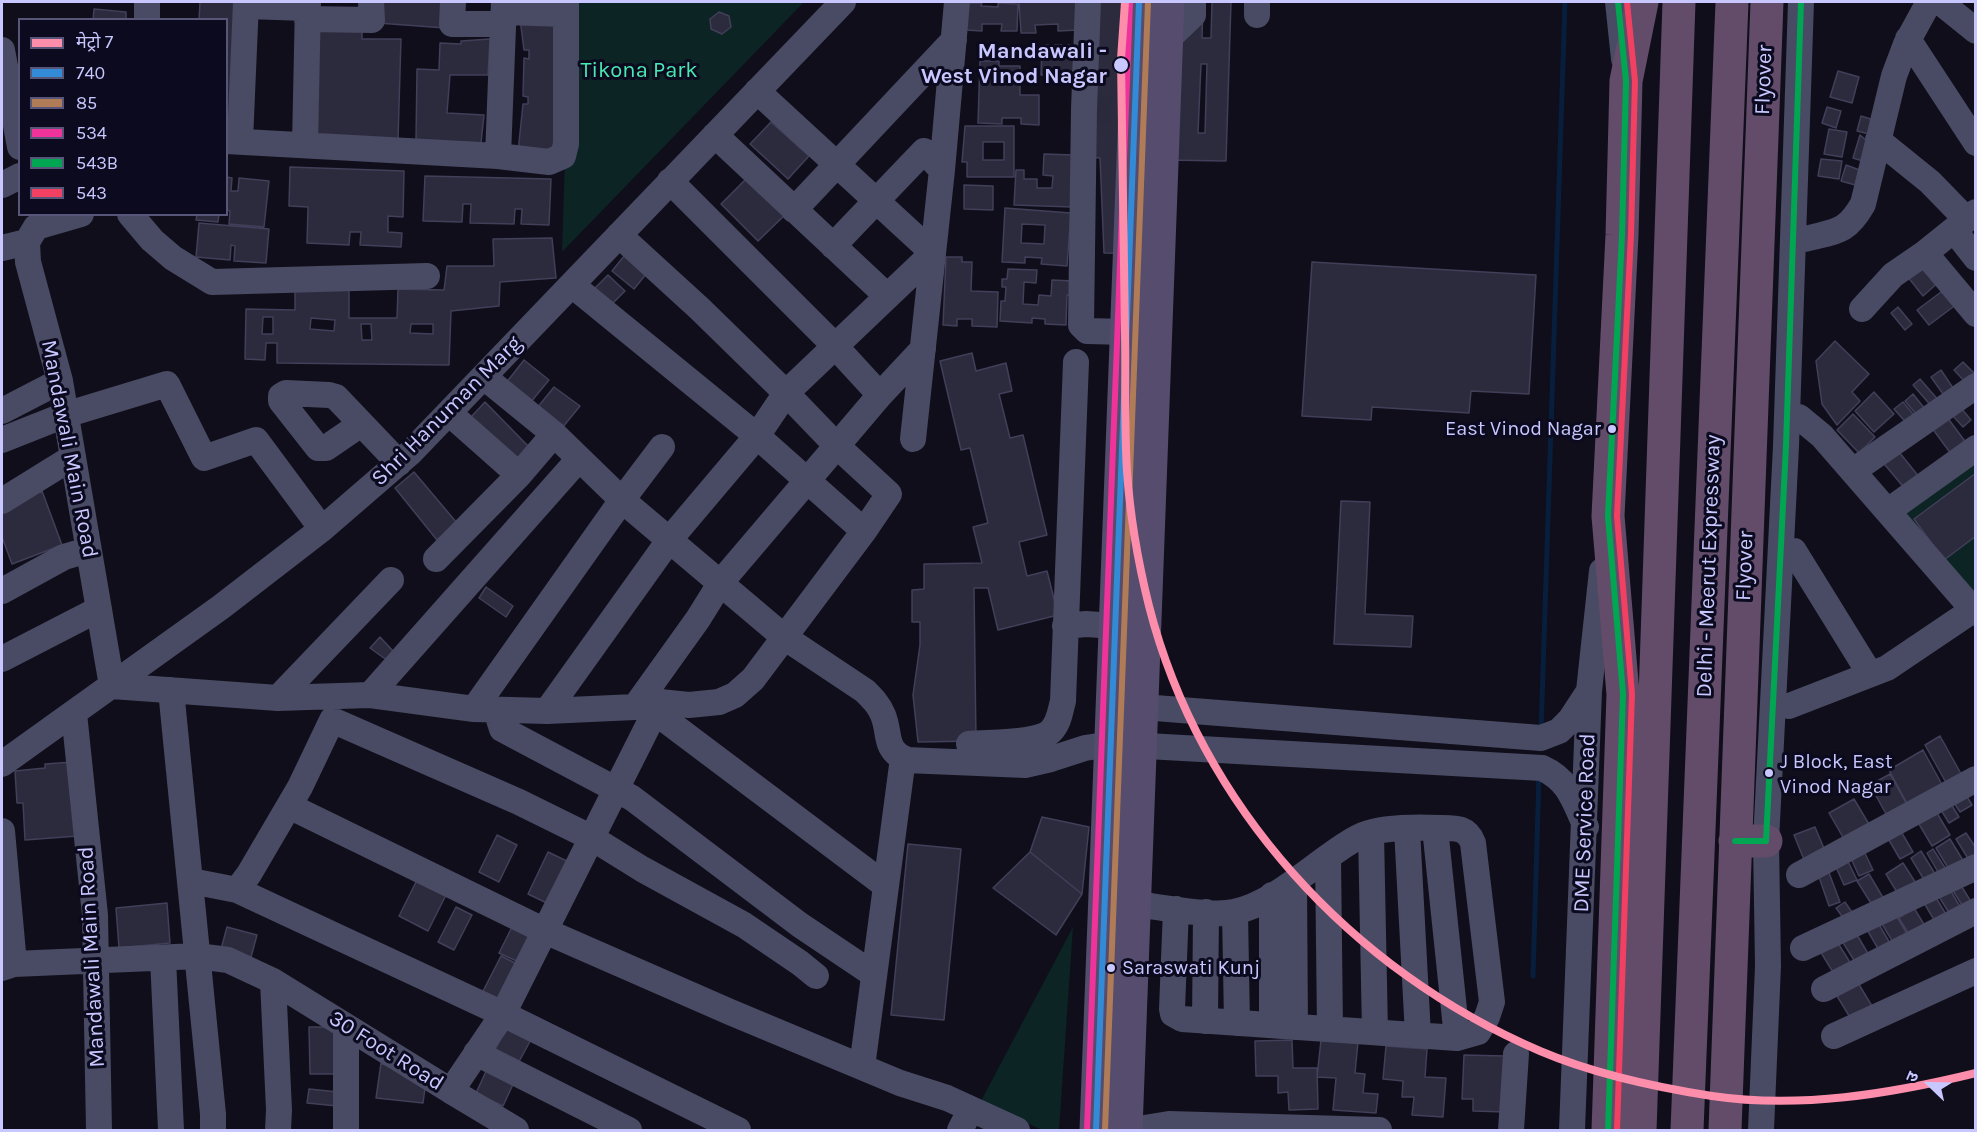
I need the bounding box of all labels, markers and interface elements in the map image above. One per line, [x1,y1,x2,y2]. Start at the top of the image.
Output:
legend [18,18,228,216]
text: मेट्रो 7 [76,31,113,53]
place label: Mandawali - West Vinod Nagar [921,39,1107,90]
street label: Flyover [1750,44,1778,116]
marker: Mandawali - West Vinod Nagar [1112,56,1130,74]
park label: Tikona Park [580,58,698,84]
text: 740 [76,62,105,84]
text: 85 [76,92,97,114]
text: 534 [76,122,107,144]
text: 543B [76,152,118,174]
text: 543 [76,182,107,204]
street label: Shri Hanuman Marg [366,330,528,492]
street label: Mandawali Main Road [35,338,103,560]
place label: East Vinod Nagar [1445,417,1601,441]
marker: East Vinod Nagar [1606,423,1618,435]
street label: Delhi - Meerut Expressway [1691,434,1727,698]
street label: Flyover [1731,530,1759,602]
street label: DME Service Road [1569,733,1601,913]
place label: J Block, East Vinod Nagar [1780,750,1893,797]
marker: J Block, East Vinod Nagar [1763,767,1775,779]
street label: Mandawali Main Road [73,846,111,1068]
place label: Saraswati Kunj [1122,956,1260,980]
marker: Saraswati Kunj [1105,962,1117,974]
street label: 30 Foot Road [324,1005,448,1097]
north arrow [1899,1054,1959,1114]
text: उ [1901,1069,1923,1085]

